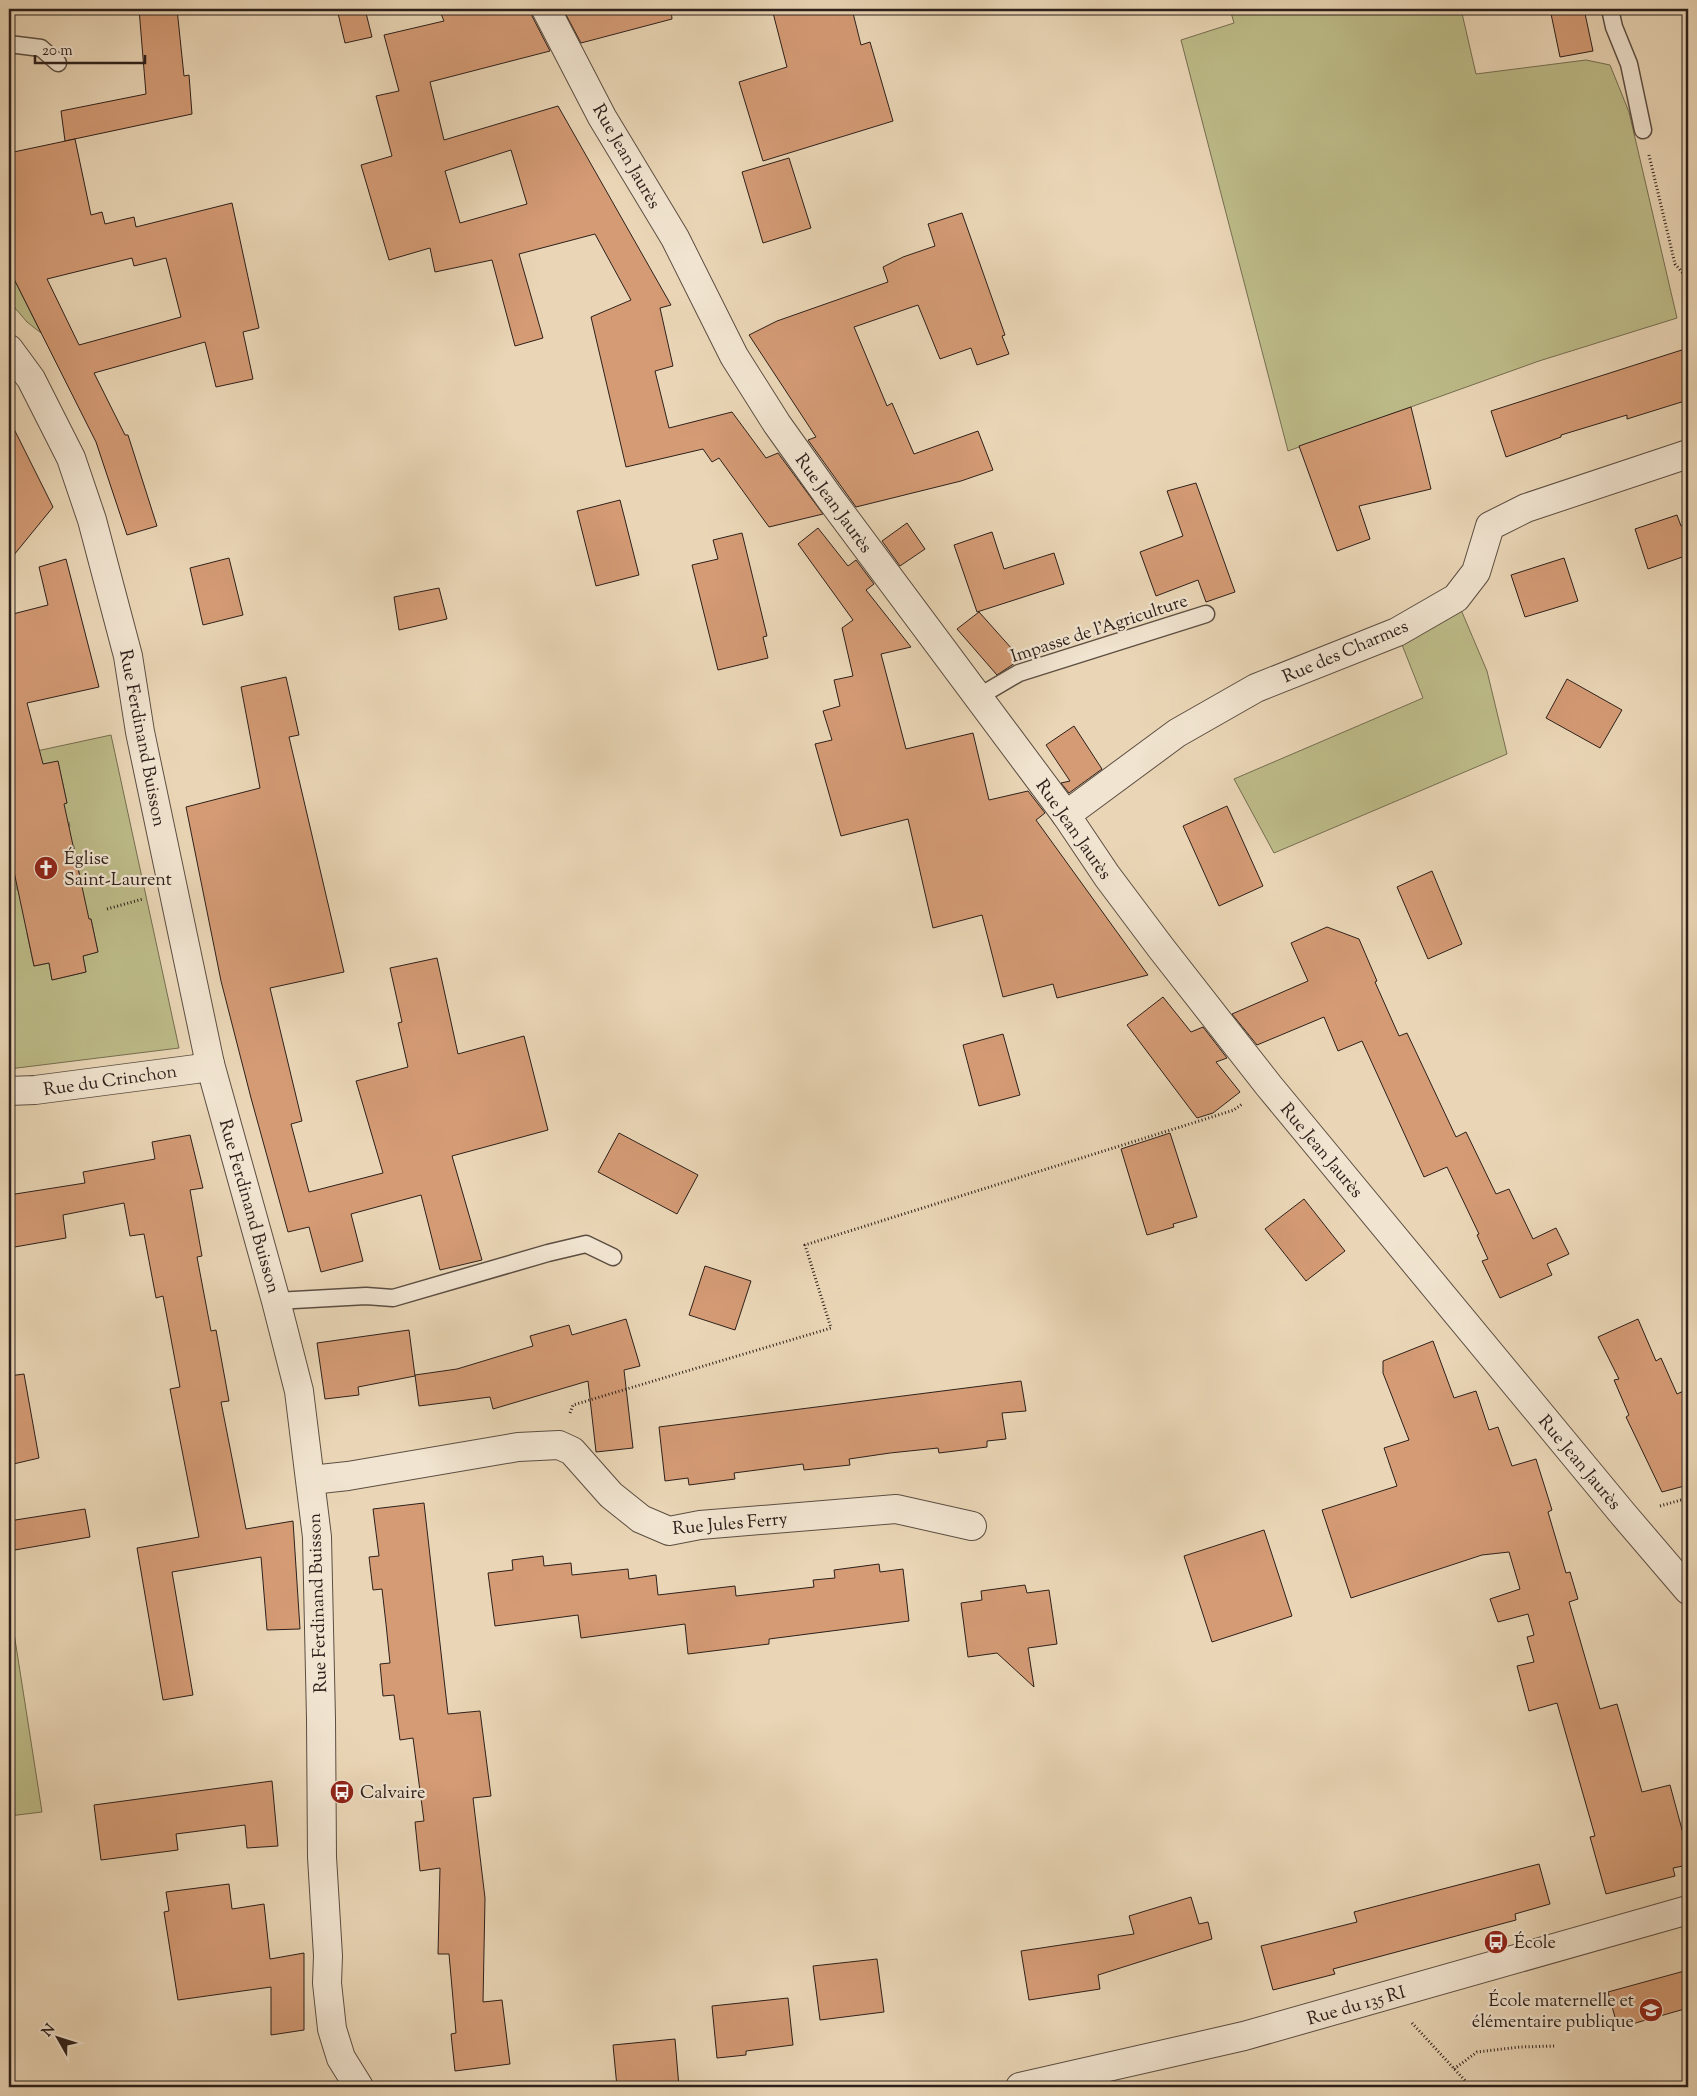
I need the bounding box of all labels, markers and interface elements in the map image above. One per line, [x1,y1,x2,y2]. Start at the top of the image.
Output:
scale bar [35,32,145,64]
text: 20 m [42,41,73,62]
street label: Rue Jean Jaurès [585,100,666,214]
street label: Rue Jean Jaurès [787,449,877,559]
street label: Impasse de l'Agriculture [1008,589,1192,671]
street label: Rue des Charmes [1279,615,1413,691]
street label: Rue Ferdinand Buisson [111,648,171,830]
street label: Rue Jean Jaurès [1028,775,1117,886]
place label: Église Saint-Laurent [64,847,172,894]
church icon: Église Saint-Laurent [33,855,59,881]
street label: Rue du Crinchon [42,1060,179,1104]
street label: Rue Jean Jaurès [1273,1098,1368,1205]
street label: Rue Ferdinand Buisson [211,1116,285,1297]
street label: Rue Jean Jaurès [1531,1410,1626,1517]
street label: Rue Jules Ferry [672,1507,789,1543]
street label: Rue Ferdinand Buisson [303,1512,335,1693]
bus stop icon: Calvaire [329,1779,355,1805]
place label: Calvaire [360,1781,425,1807]
bus stop icon: École [1483,1929,1509,1955]
place label: École [1514,1931,1556,1957]
street label: Rue du 135 RI [1304,1980,1409,2033]
place label: École maternelle et élémentaire publique [1472,1989,1634,2036]
school or university icon: École maternelle et élémentaire publique [1638,1997,1664,2023]
north arrow [32,2014,82,2064]
text: N [38,2020,61,2042]

